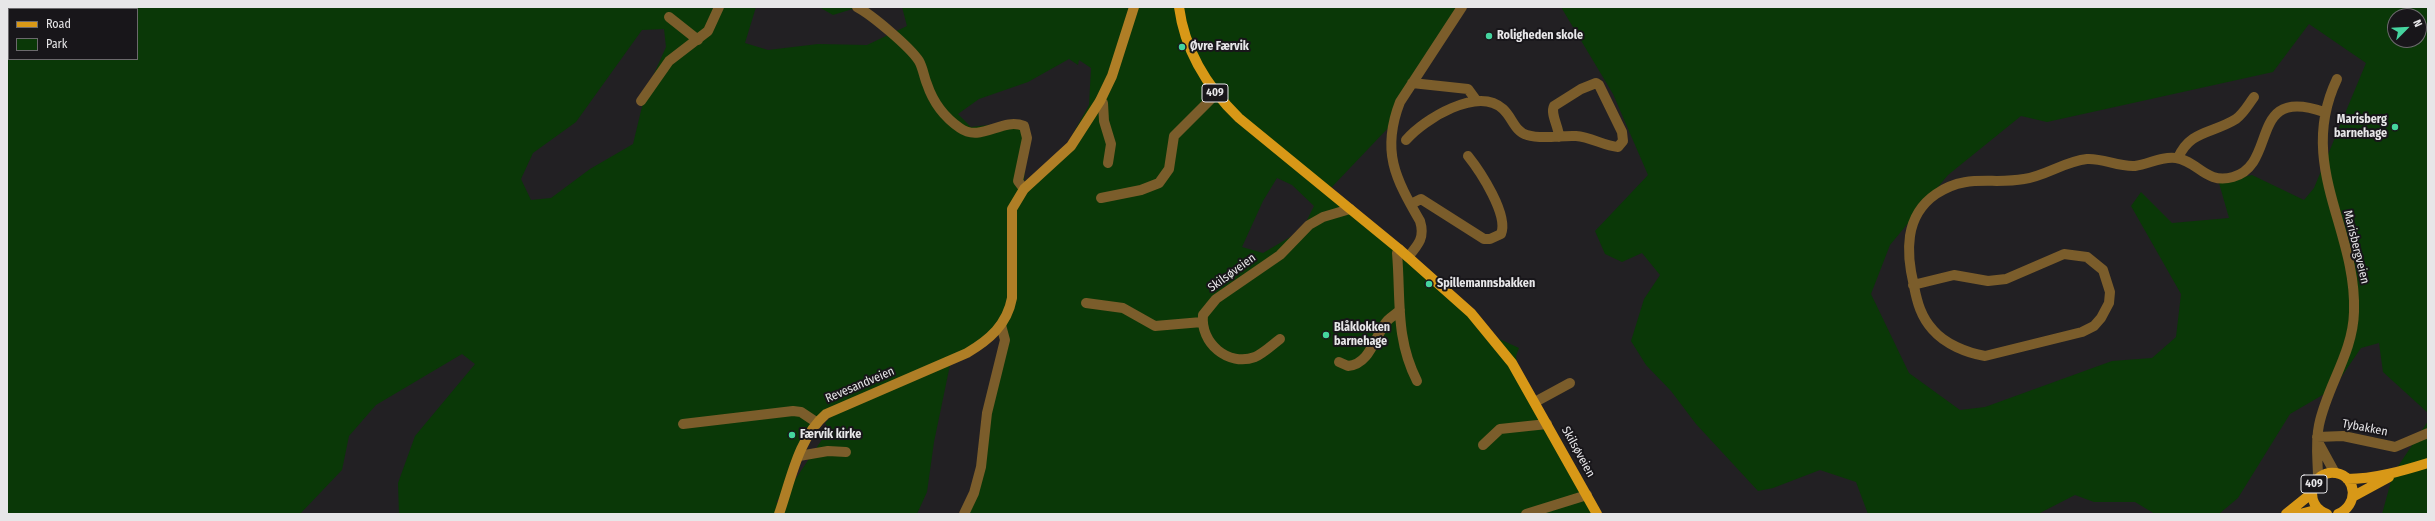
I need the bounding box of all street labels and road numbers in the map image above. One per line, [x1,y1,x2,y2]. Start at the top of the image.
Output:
road number: 409 [1202,84,1228,102]
street label: Marisbergveien [2340,209,2372,285]
street label: Skilsøveien [1205,251,1259,295]
street label: Revesandveien [823,364,897,406]
street label: Tybakken [2341,417,2389,439]
street label: Skilsøveien [1558,424,1598,480]
road number: 409 [2301,475,2327,493]

